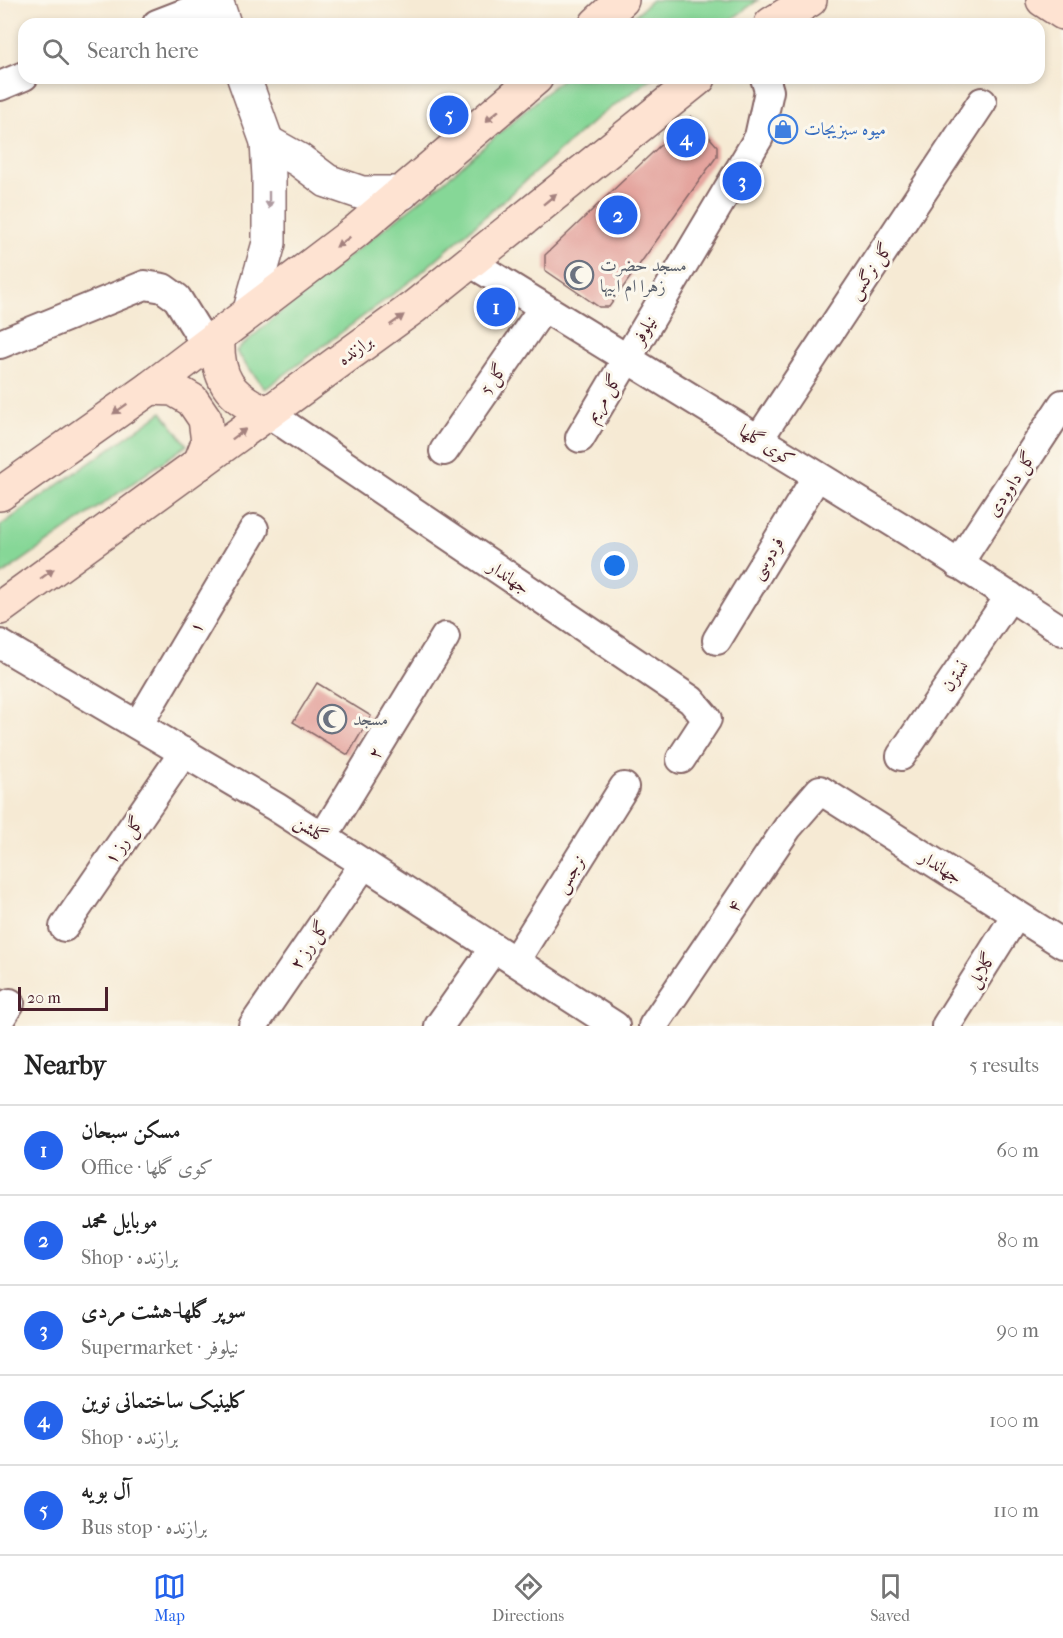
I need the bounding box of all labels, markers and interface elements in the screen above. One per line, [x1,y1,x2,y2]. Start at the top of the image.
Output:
search box [18,18,1045,84]
icon: search [39,35,72,68]
text: Search here [87,38,199,64]
pin: 5 [430,92,468,138]
one-way arrow [485,109,500,122]
shop icon: میوه سبزیجات [767,113,799,145]
pin: 4 [666,116,706,160]
place label: میوه سبزیجات [804,119,886,140]
pin: 3 [722,158,762,204]
one-way arrow [264,191,274,210]
pin: 2 [598,192,638,238]
one-way arrow [542,193,557,205]
one-way arrow [335,235,350,247]
street label: گل نرگس [843,238,898,304]
place label: مسجد حضرت زهرا ام ابیها [600,255,687,302]
mosque icon: مسجد حضرت زهرا ام ابیها [563,259,595,291]
pin: 1 [476,284,516,330]
street label: نیلوفر [627,312,662,351]
one-way arrow [388,314,404,326]
street label: برازنده [334,331,377,370]
street label: گل 5 [475,359,512,399]
street label: گل مریم [580,370,630,429]
one-way arrow [112,403,128,415]
street label: کوی گلها [735,420,799,470]
one-way arrow [231,428,247,441]
street label: گل داوودی [982,447,1041,521]
street label: فردوسی [746,533,790,584]
your location [600,551,629,580]
street label: جهاندار [482,555,534,599]
one-way arrow [40,568,55,580]
street label: ۱ [185,617,208,637]
street label: نسترن [937,657,973,696]
mosque icon: مسجد [316,703,348,735]
place label: مسجد [353,709,388,730]
street label: ۲ [364,743,387,763]
street label: گلشن [290,810,332,849]
street label: گل رز ۱ [99,812,149,869]
street label: جهاندار [914,845,966,888]
street label: نرجس [551,851,591,898]
street label: ۴ [723,896,746,917]
street label: گل رز ۲ [285,916,334,974]
street label: گلایل [962,948,1002,993]
scale bar [18,984,108,1012]
text: 20 m [27,988,61,1007]
text: Nearby [24,1050,106,1081]
text: 5 results [969,1054,1039,1077]
text: مسکن سبحان [81,1118,180,1144]
text: 1 [40,1139,47,1162]
text: 60 m [996,1139,1039,1162]
text: Office · کوی گلها [81,1156,213,1179]
text: موبایل محمد [81,1208,158,1234]
text: 2 [38,1229,49,1252]
text: 80 m [997,1229,1039,1252]
text: Shop · برازنده [81,1246,178,1269]
text: سوپر گلها-هشت مردی [81,1298,246,1324]
text: 3 [39,1319,48,1342]
text: 90 m [997,1319,1039,1342]
text: Supermarket · نیلوفر [81,1336,239,1359]
text: کلینیک ساختمانی نوین [81,1388,247,1414]
text: 4 [38,1409,49,1432]
text: 100 m [989,1409,1039,1432]
text: Shop · برازنده [81,1426,178,1449]
text: آل بویه [81,1478,131,1504]
text: 5 [39,1499,48,1522]
text: 110 m [993,1499,1039,1522]
text: Bus stop · برازنده [81,1516,207,1539]
tab: Map [153,1570,186,1625]
tab: Directions [492,1570,564,1625]
tab: Saved [870,1570,910,1625]

